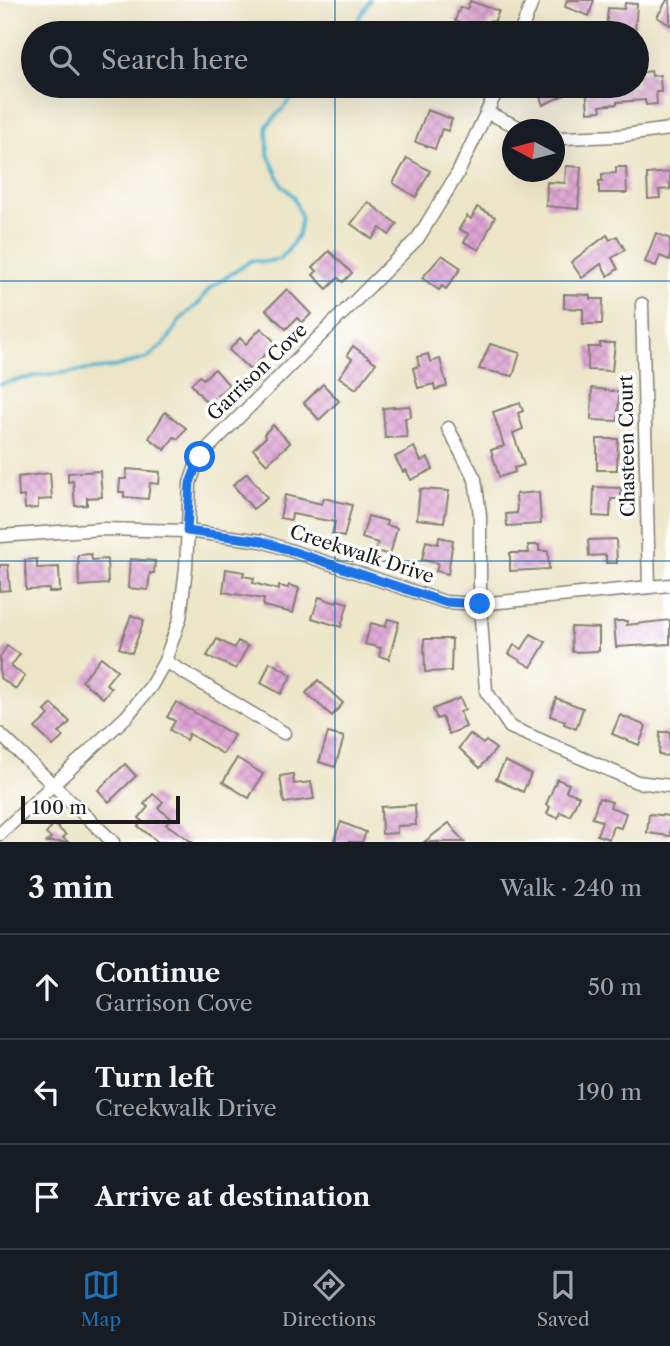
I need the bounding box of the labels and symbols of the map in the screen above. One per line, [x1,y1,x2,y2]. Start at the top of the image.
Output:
north arrow [502,119,565,182]
street label: Garrison Cove [202,319,312,425]
street label: Chasteen Court [614,374,640,517]
route start [184,441,215,472]
street label: Creekwalk Drive [287,520,437,588]
route end [464,588,495,619]
scale bar [21,793,180,825]

